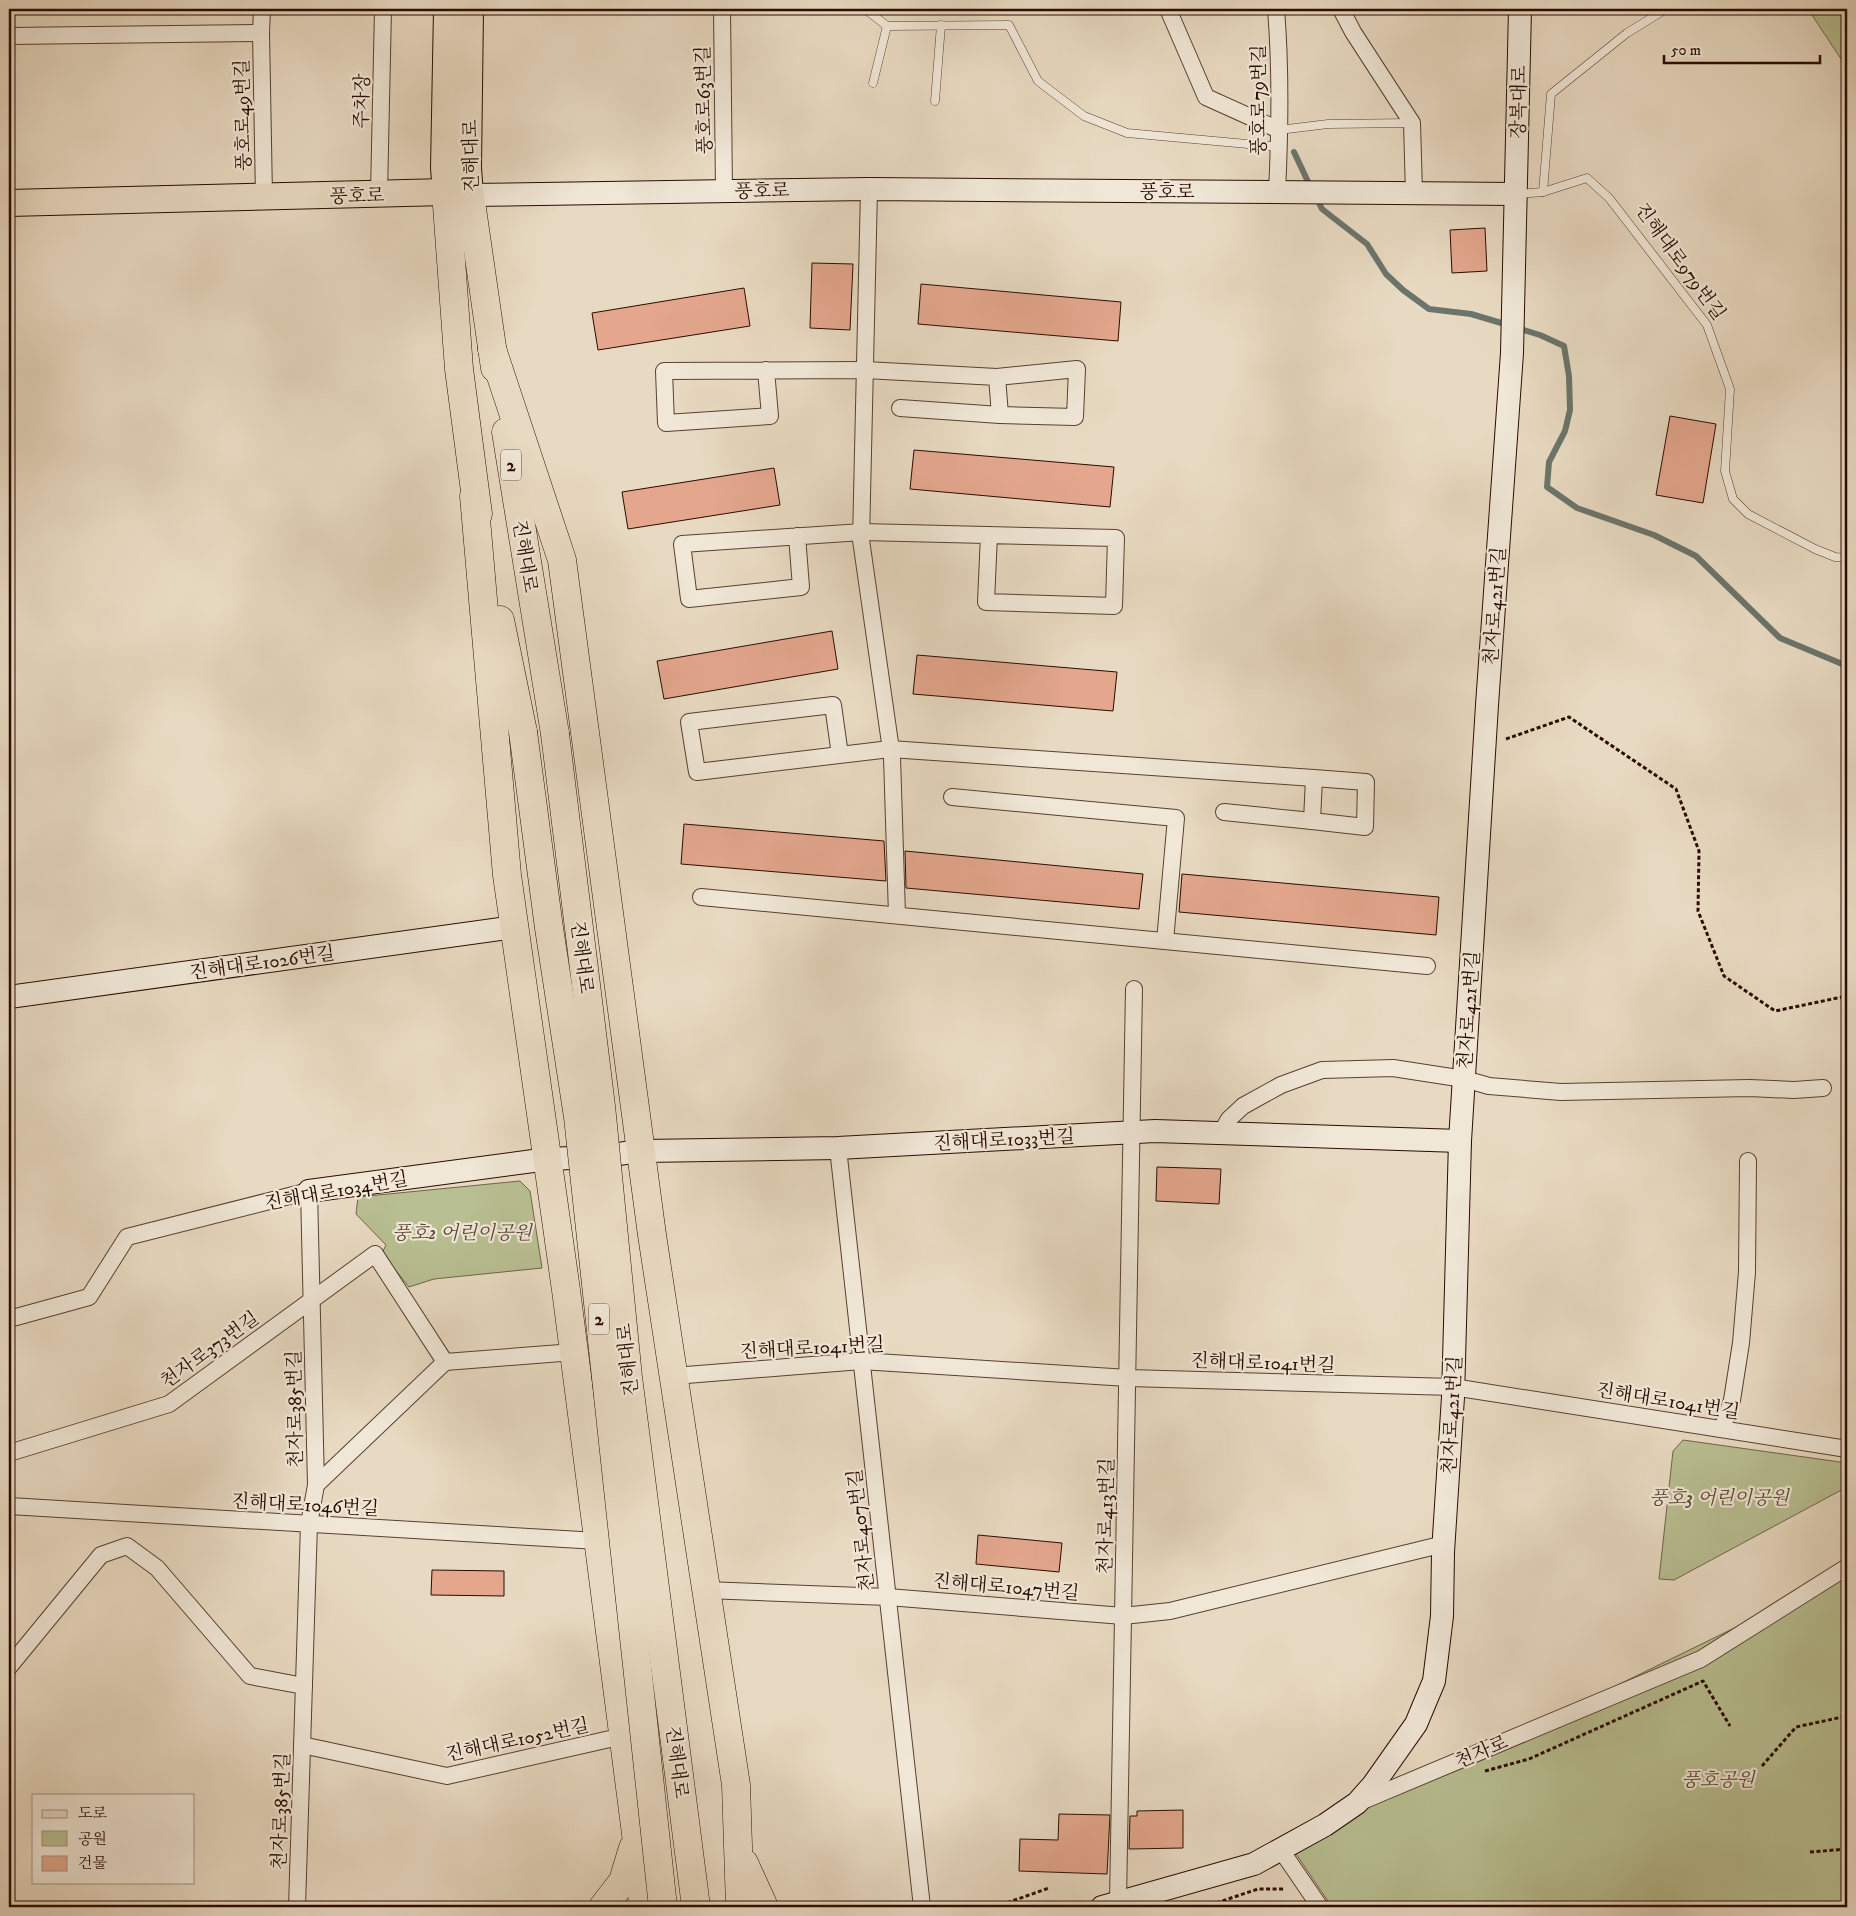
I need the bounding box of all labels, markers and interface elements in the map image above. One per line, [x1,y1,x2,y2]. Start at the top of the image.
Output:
scale bar [1664,32,1820,64]
text: 50 m [1671,41,1701,60]
street label: 풍호로79번길 [1248,44,1271,156]
street label: 풍호로63번길 [692,45,717,155]
street label: 풍호로49번길 [231,59,256,171]
street label: 장복대로 [1507,65,1532,139]
street label: 주차장 [351,73,374,129]
street label: 진해대로 [459,119,484,193]
street label: 풍호로 [734,180,790,203]
street label: 풍호로 [1139,181,1195,204]
street label: 풍호로 [329,185,385,208]
street label: 진해대로979번길 [1630,199,1730,325]
road number: 2 [501,450,521,480]
street label: 진해대로 [507,518,542,594]
street label: 천자로421번길 [1480,546,1511,666]
street label: 진해대로 [566,919,597,995]
street label: 진해대로1026번길 [188,942,336,985]
street label: 천자로421번길 [1454,950,1485,1070]
street label: 진해대로1033번길 [933,1125,1075,1156]
street label: 진해대로1034번길 [263,1168,410,1215]
park label: 풍호2 어린이공원 [392,1222,534,1245]
road number: 2 [589,1304,609,1335]
street label: 천자로373번길 [156,1307,264,1394]
street label: 진해대로 [613,1322,644,1398]
street label: 진해대로1041번길 [739,1333,885,1364]
street label: 진해대로1041번길 [1190,1349,1336,1378]
street label: 천자로385번길 [283,1350,308,1468]
street label: 천자로421번길 [1438,1355,1467,1475]
street label: 진해대로1041번길 [1594,1379,1741,1424]
street label: 천자로413번길 [1094,1457,1119,1575]
street label: 천자로407번길 [844,1468,879,1592]
park label: 풍호3 어린이공원 [1649,1487,1791,1510]
street label: 진해대로1046번길 [230,1490,379,1521]
street label: 진해대로1047번길 [931,1570,1080,1605]
street label: 진해대로1052번길 [443,1714,591,1767]
street label: 진해대로 [661,1724,692,1800]
street label: 천자로 [1452,1731,1511,1774]
street label: 천자로385번길 [268,1752,295,1870]
park label: 풍호공원 [1681,1769,1756,1792]
legend [32,1794,195,1884]
text: 도로 [78,1804,107,1823]
text: 공원 [78,1830,107,1849]
text: 건물 [78,1854,107,1873]

